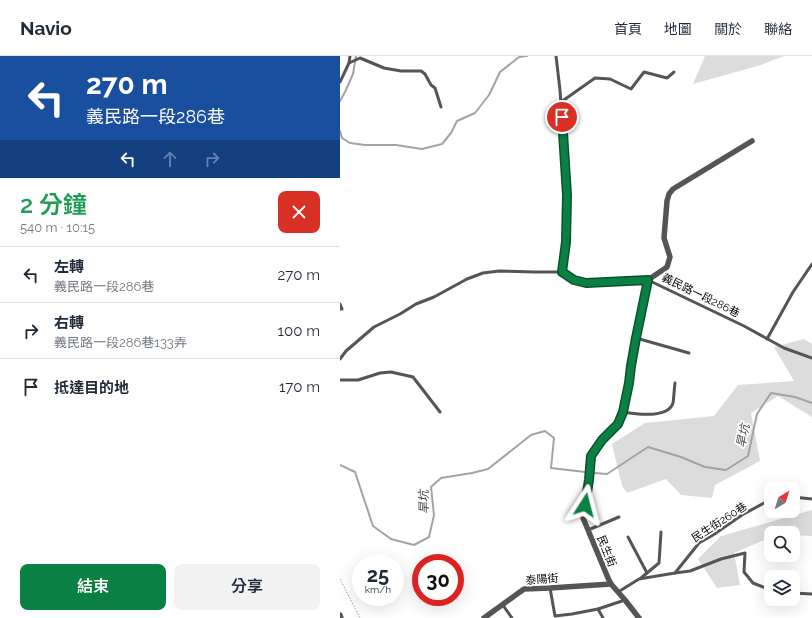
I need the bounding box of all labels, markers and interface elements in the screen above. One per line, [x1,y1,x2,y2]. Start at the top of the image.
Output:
text: Navio [20,17,72,39]
text: 首頁 [614,21,642,37]
text: 地圖 [664,21,692,37]
text: 關於 [714,21,742,37]
text: 聯絡 [764,21,792,37]
text: 270 m [86,68,167,101]
icon: left [20,72,72,124]
pin [545,100,579,134]
text: 義民路一段286巷 [86,106,225,127]
icon: arrive [551,106,573,128]
icon: left [117,148,139,170]
icon: ahead [159,148,181,170]
icon: right [201,148,223,170]
text: 2 分鐘 [20,190,87,219]
button: close [278,191,320,233]
text: 540 m · 10:15 [20,220,95,235]
text: 左轉 [54,258,84,276]
icon: left [20,264,42,286]
text: 270 m [277,266,320,284]
street label: 義民路一段286巷 [660,271,742,320]
text: 義民路一段286巷 [54,279,154,294]
text: 右轉 [54,314,84,332]
icon: right [20,320,42,342]
text: 100 m [278,322,320,340]
text: 義民路一段286巷133弄 [54,335,187,350]
icon: arrive [20,376,42,398]
text: 170 m [279,378,320,396]
text: 抵達目的地 [54,379,129,397]
water label: 旱坑 [734,421,753,449]
north arrow [764,482,800,518]
map controls [764,482,800,606]
position arrow [564,484,606,526]
water label: 旱坑 [417,488,431,514]
street label: 民生街260巷 [689,500,749,545]
button: search [764,526,800,562]
street label: 民生街 [594,533,619,569]
speed limit sign: 30 [412,554,464,606]
text: 25 [367,563,389,587]
button: 結束 [20,564,166,610]
button: 分享 [174,564,320,610]
button: layers [764,570,800,606]
street label: 泰陽街 [525,572,559,587]
text: km/h [365,584,391,595]

